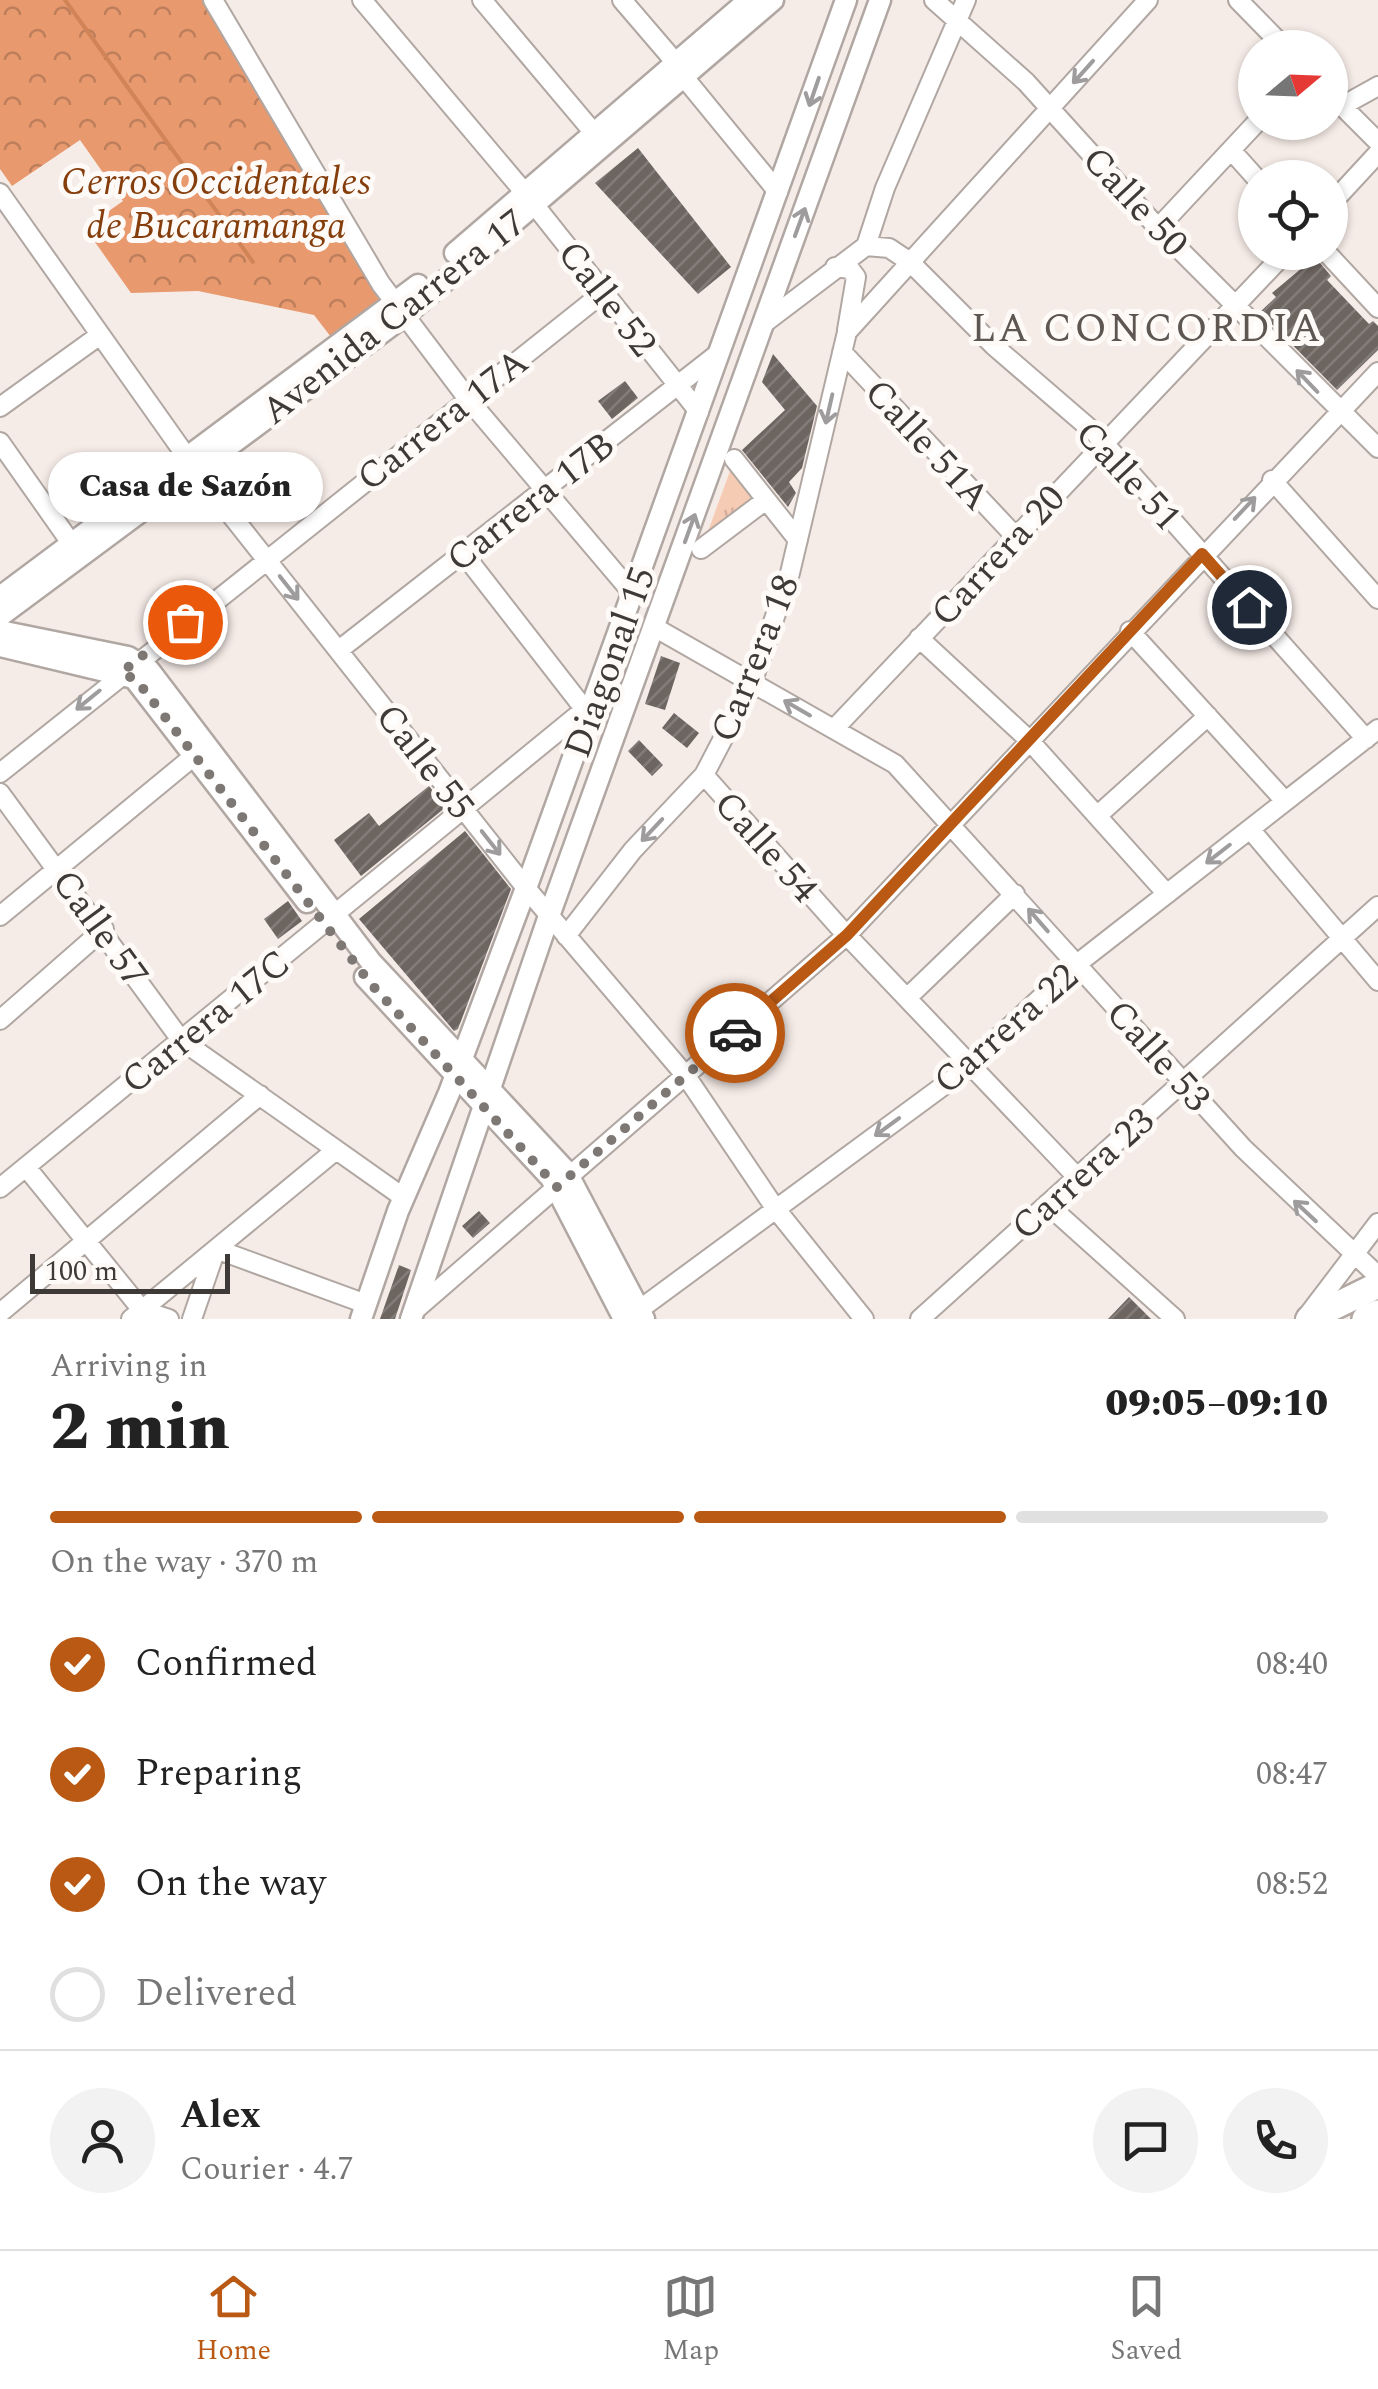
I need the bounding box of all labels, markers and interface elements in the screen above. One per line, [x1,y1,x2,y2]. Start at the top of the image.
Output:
north arrow [1238,30,1348,140]
map controls [1238,30,1348,270]
one-way arrow [1071,59,1094,84]
one-way arrow [803,76,821,107]
street label: Calle 50 [1068,134,1202,271]
park label: Cerros Occidentales de Bucaramanga [61,154,371,256]
button: locate [1238,160,1348,270]
street label: Avenida Carrera 17 [249,195,539,440]
one-way arrow [792,207,810,238]
street label: Calle 52 [542,228,671,370]
district label: LA CONCORDIA [971,299,1323,360]
street label: Carrera 17A [345,335,542,506]
street label: Calle 51A [850,366,1003,525]
one-way arrow [1295,369,1319,393]
one-way arrow [819,392,837,424]
street label: Calle 51 [1061,408,1195,545]
street label: Carrera 17B [434,418,628,587]
callout: Casa de Sazón [48,452,322,522]
text: Casa de Sazón [79,462,292,511]
street label: Carrera 20 [917,472,1080,641]
one-way arrow [1233,497,1257,521]
one-way arrow [682,513,700,544]
street label: Diagonal 15 [549,559,672,766]
pin [1207,565,1292,650]
street label: Carrera 18 [696,566,816,751]
one-way arrow [278,574,299,601]
pin [143,580,228,665]
icon: home [1222,580,1277,635]
icon: bag [158,595,213,650]
one-way arrow [76,689,102,711]
street label: Calle 55 [360,691,489,833]
one-way arrow [782,697,812,717]
street label: Calle 54 [699,778,832,917]
one-way arrow [641,817,664,842]
one-way arrow [480,829,501,856]
one-way arrow [1205,843,1232,864]
street label: Calle 57 [36,858,162,1001]
one-way arrow [1027,908,1050,933]
street label: Carrera 17C [109,936,304,1109]
street label: Carrera 22 [921,950,1092,1109]
courier [685,983,785,1083]
street label: Calle 53 [1091,987,1224,1126]
icon: car [708,1006,763,1061]
street label: Carrera 23 [998,1094,1168,1255]
one-way arrow [874,1116,901,1137]
one-way arrow [1293,1200,1318,1223]
scale bar [30,1249,230,1294]
text: 100 m [45,1250,118,1293]
text: Arriving in [50,1342,207,1391]
text: 09:05–09:10 [1105,1375,1328,1433]
text: 2 min [50,1379,230,1478]
text: On the way · 370 m [50,1538,318,1587]
text: Confirmed [135,1635,317,1693]
icon: check [50,1637,105,1692]
text: 08:40 [1256,1640,1328,1689]
text: Preparing [135,1745,302,1803]
icon: check [50,1747,105,1802]
text: 08:47 [1256,1750,1328,1799]
text: On the way [135,1855,326,1913]
icon: check [50,1857,105,1912]
text: 08:52 [1256,1860,1328,1909]
text: Delivered [135,1965,297,2023]
text: Alex [180,2087,261,2145]
button: person [50,2088,155,2193]
button: chat [1093,2088,1198,2193]
button: phone [1223,2088,1328,2193]
text: Courier · 4.7 [180,2145,353,2194]
tab: Home [196,2269,271,2372]
tab: Map [663,2269,719,2372]
tab: Saved [1110,2269,1182,2372]

